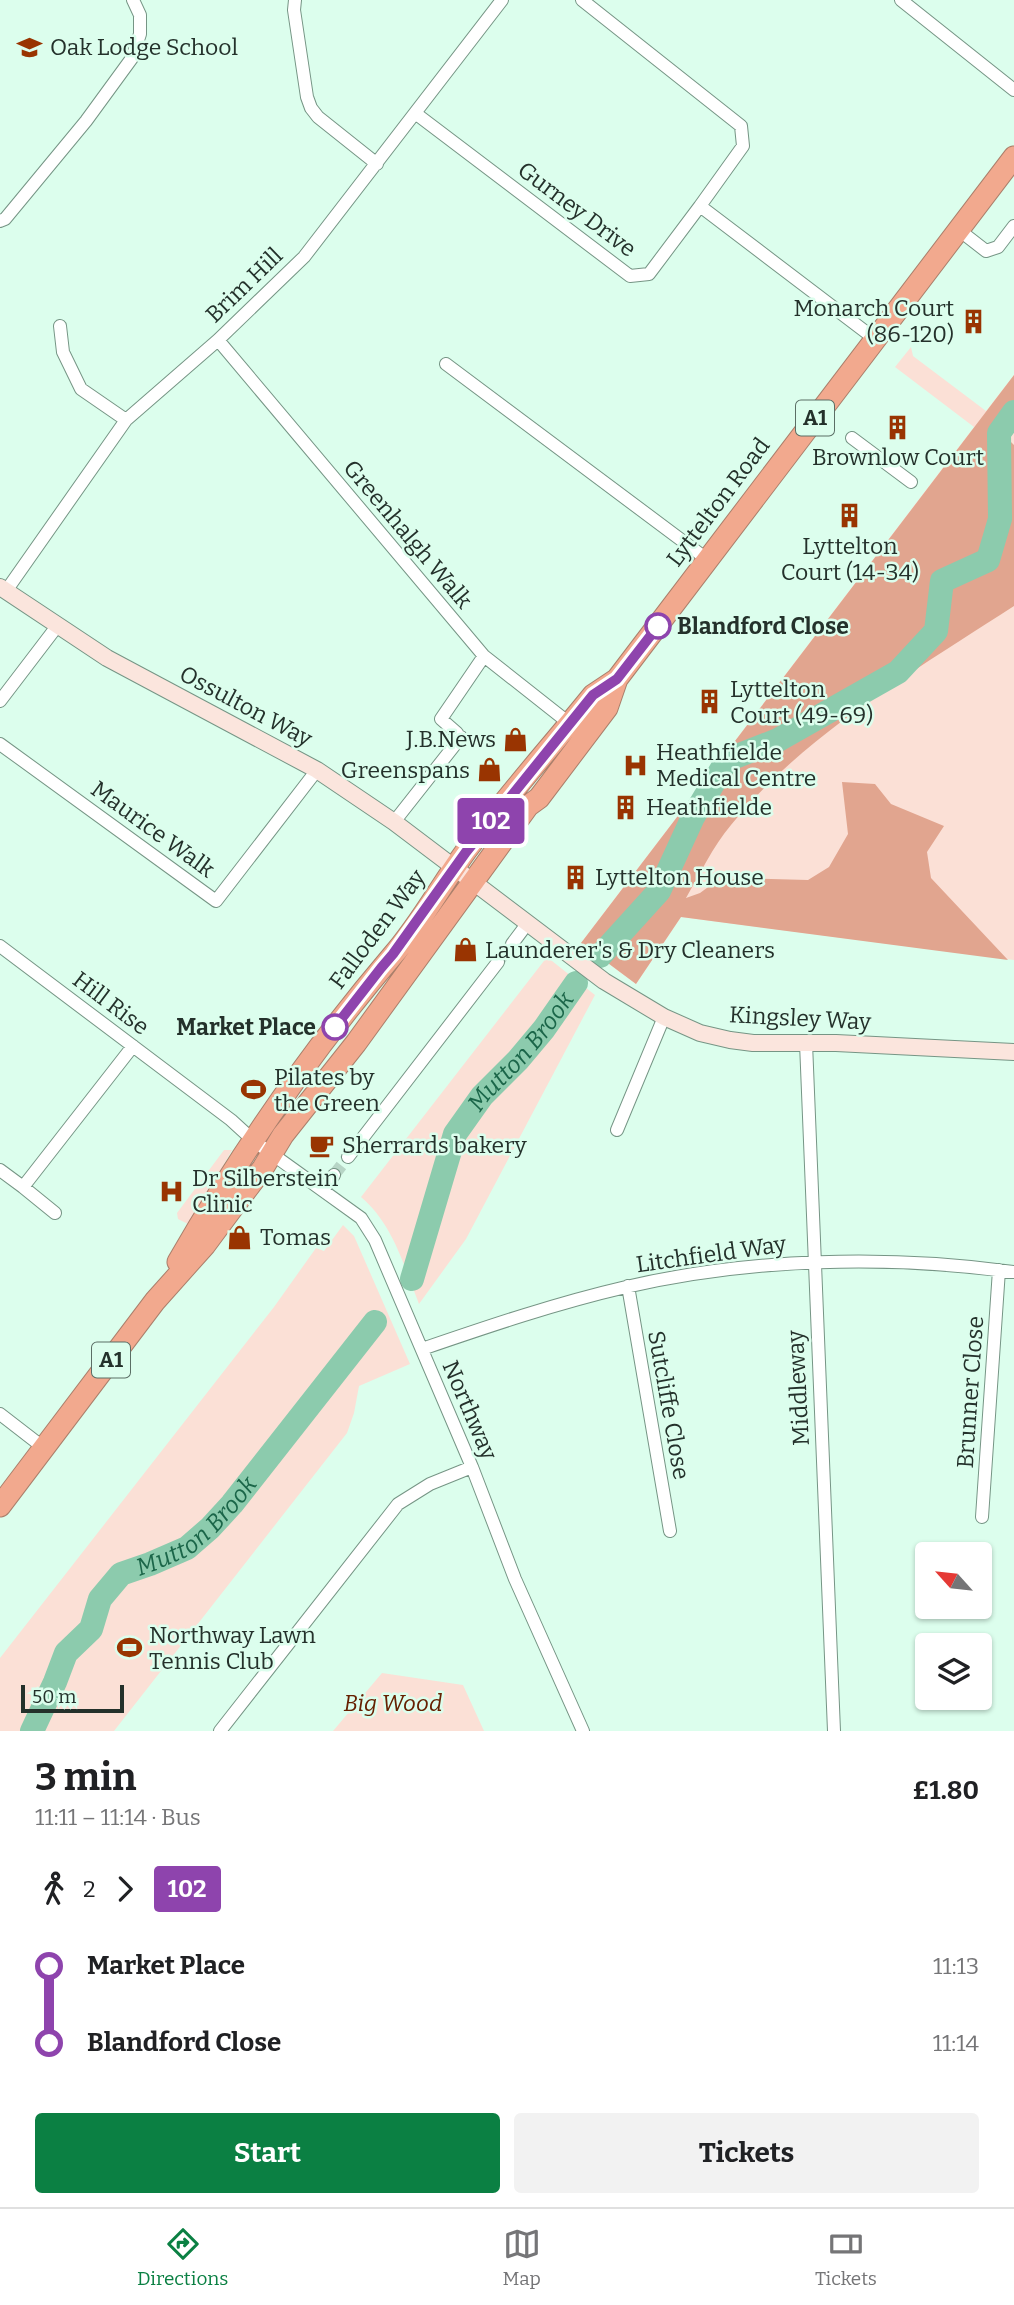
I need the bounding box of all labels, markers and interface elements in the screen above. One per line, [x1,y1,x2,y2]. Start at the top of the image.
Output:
school or university icon: Oak Lodge School [16,33,44,61]
place label: Oak Lodge School [50,33,238,61]
street label: Gurney Drive [512,155,642,263]
street label: Brim Hill [200,241,289,328]
place label: Monarch Court (86-120) [793,294,954,348]
building icon: Monarch Court (86-120) [960,307,988,335]
road number: A1 [796,400,834,436]
building icon: Brownlow Court [884,413,912,441]
street label: Lyttelton Road [660,432,776,572]
place label: Brownlow Court [812,443,984,471]
street label: Greenhalgh Walk [338,454,478,614]
building icon: Lyttelton Court (14-34) [836,502,864,530]
place label: Lyttelton Court (14-34) [781,532,919,586]
place label: Blandford Close [677,612,849,640]
marker: Blandford Close [645,613,671,639]
street label: Ossulton Way [175,659,318,753]
place label: Lyttelton Court (49-69) [730,675,873,729]
building icon: Lyttelton Court (49-69) [696,688,724,716]
place label: J.B.News [405,725,496,753]
shop icon: J.B.News [502,725,530,753]
place label: Heathfielde Medical Centre [656,738,816,792]
hospital icon: Heathfielde Medical Centre [622,751,650,779]
place label: Greenspans [341,756,470,784]
shop icon: Greenspans [476,756,504,784]
street label: Maurice Walk [86,775,220,883]
building icon: Heathfielde [612,793,640,821]
place label: Heathfielde [646,793,772,821]
line badge: 102 [451,798,531,844]
text: 102 [471,807,511,835]
street label: Falloden Way [323,863,432,994]
building icon: Lyttelton House [561,863,589,891]
place label: Lyttelton House [595,863,764,891]
shop icon: Launderer's & Dry Cleaners [451,936,479,964]
place label: Launderer's & Dry Cleaners [485,936,775,964]
street label: Hill Rise [67,965,155,1041]
water label: Mutton Brook [462,986,580,1116]
street label: Kingsley Way [728,1000,873,1036]
place label: Market Place [176,1013,316,1041]
marker: Market Place [322,1014,348,1040]
place label: Pilates by the Green [274,1063,380,1117]
sports icon: Pilates by the Green [240,1076,268,1104]
cafe icon: Sherrards bakery [308,1131,336,1159]
place label: Sherrards bakery [342,1131,528,1159]
place label: Dr Silberstein Clinic [192,1164,339,1218]
hospital icon: Dr Silberstein Clinic [158,1177,186,1205]
shop icon: Tomas [226,1223,254,1251]
place label: Tomas [260,1223,331,1251]
street label: Litchfield Way [634,1230,789,1278]
street label: Brunner Close [951,1315,989,1469]
street label: Sutcliffe Close [642,1328,696,1482]
street label: Middleway [781,1329,815,1446]
road number: A1 [92,1342,130,1378]
street label: Northway [437,1356,504,1465]
water label: Mutton Brook [132,1470,263,1582]
north arrow [915,1542,992,1619]
map controls [915,1542,992,1710]
place label: Northway Lawn Tennis Club [149,1621,316,1675]
button: layers [915,1633,992,1710]
sports icon: Northway Lawn Tennis Club [115,1634,143,1662]
scale bar [21,1682,124,1714]
text: 50 m [32,1685,76,1708]
park label: Big Wood [343,1689,443,1717]
text: 3 min [35,1754,137,1800]
text: £1.80 [912,1775,979,1806]
text: 11:11 – 11:14 · Bus [35,1803,201,1831]
icon: walk [35,1870,73,1908]
icon: forward [106,1870,144,1908]
text: 2 [83,1875,96,1903]
text: 102 [168,1875,207,1903]
text: Market Place [87,1950,245,1981]
text: 11:13 [933,1952,979,1980]
text: Blandford Close [87,2027,281,2058]
text: 11:14 [933,2029,979,2057]
button: Start [35,2113,500,2193]
button: Tickets [514,2113,979,2193]
tab: Directions [137,2225,228,2290]
tab: Map [503,2225,541,2290]
tab: Tickets [815,2225,877,2290]

